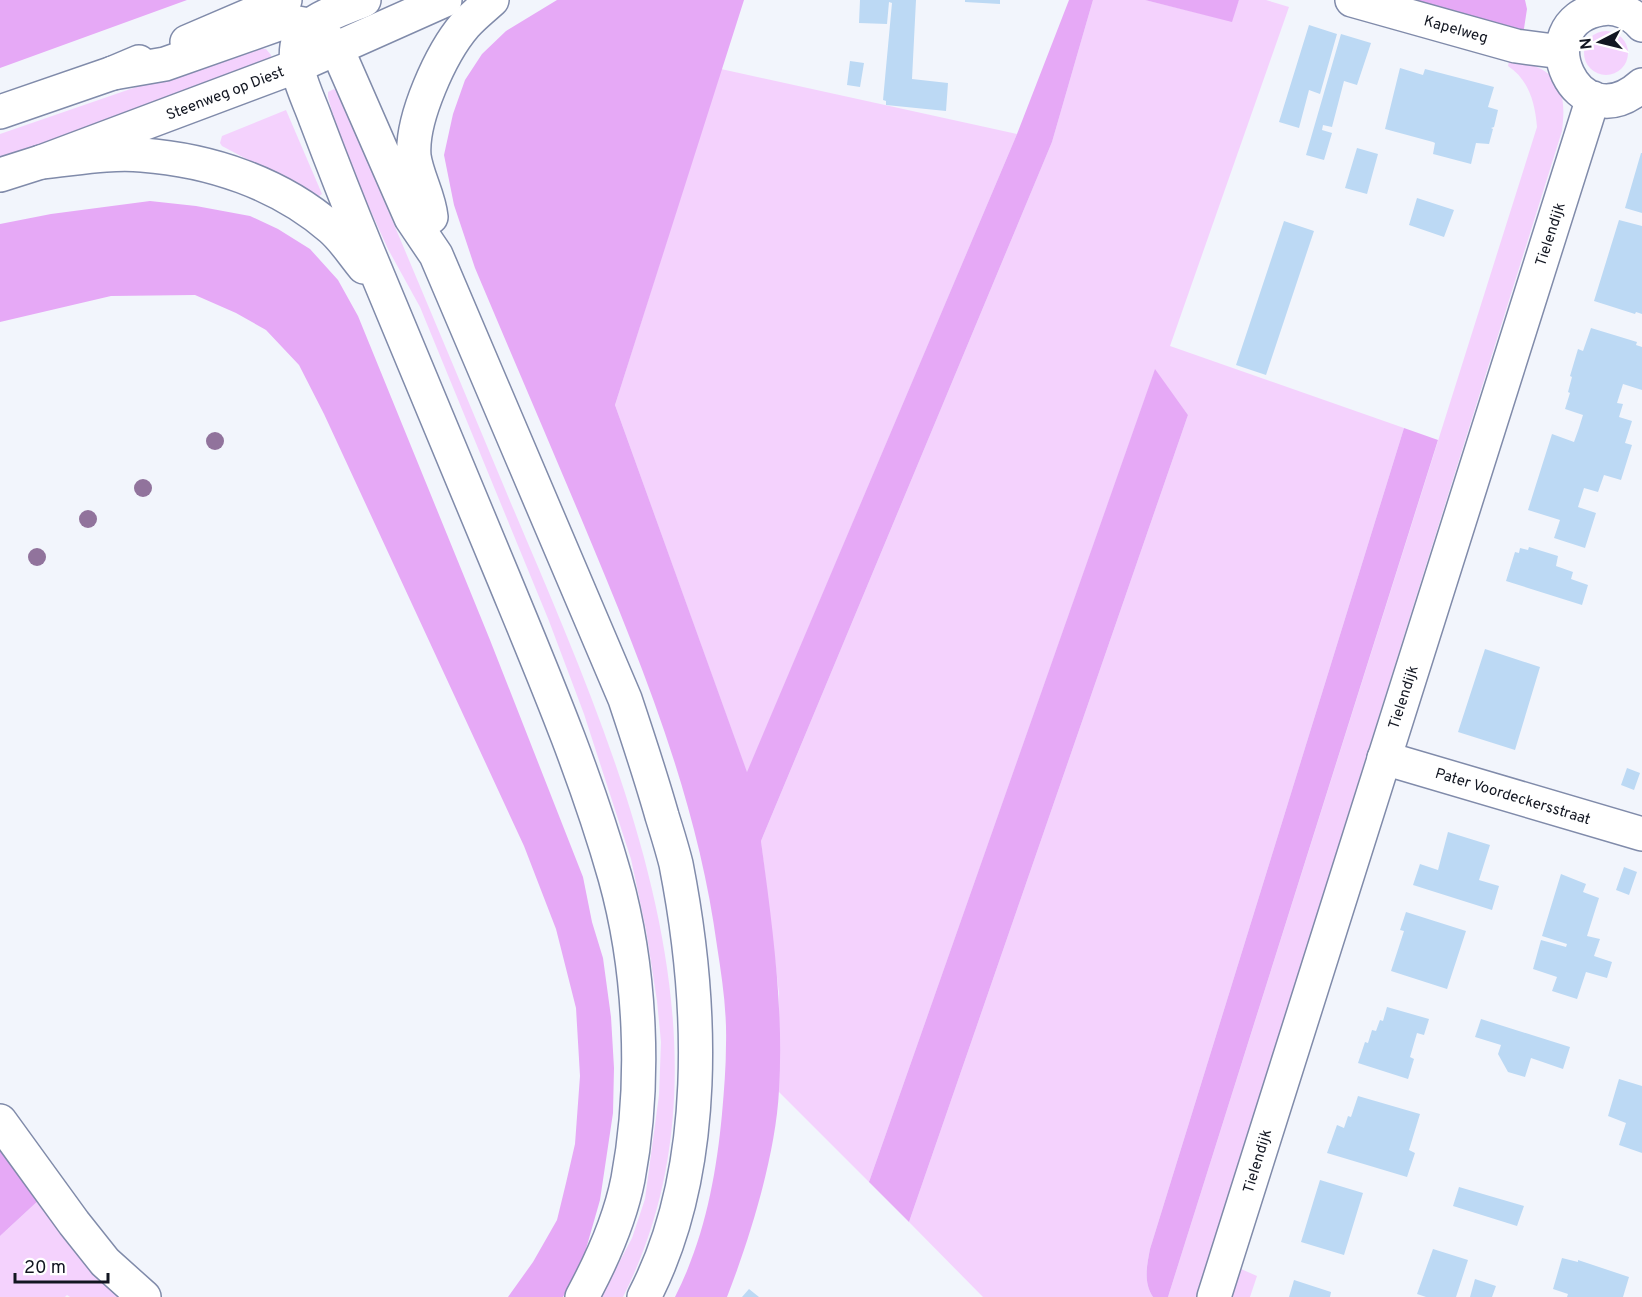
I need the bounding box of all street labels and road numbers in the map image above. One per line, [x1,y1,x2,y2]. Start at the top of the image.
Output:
street label: Kapelweg [1421,12,1490,49]
street label: Steenweg op Diest [164,63,287,126]
street label: Tielendijk [1532,200,1571,269]
street label: Tielendijk [1385,663,1424,732]
street label: Pater Voordeckersstraat [1433,765,1593,830]
street label: Tielendijk [1240,1127,1277,1196]

